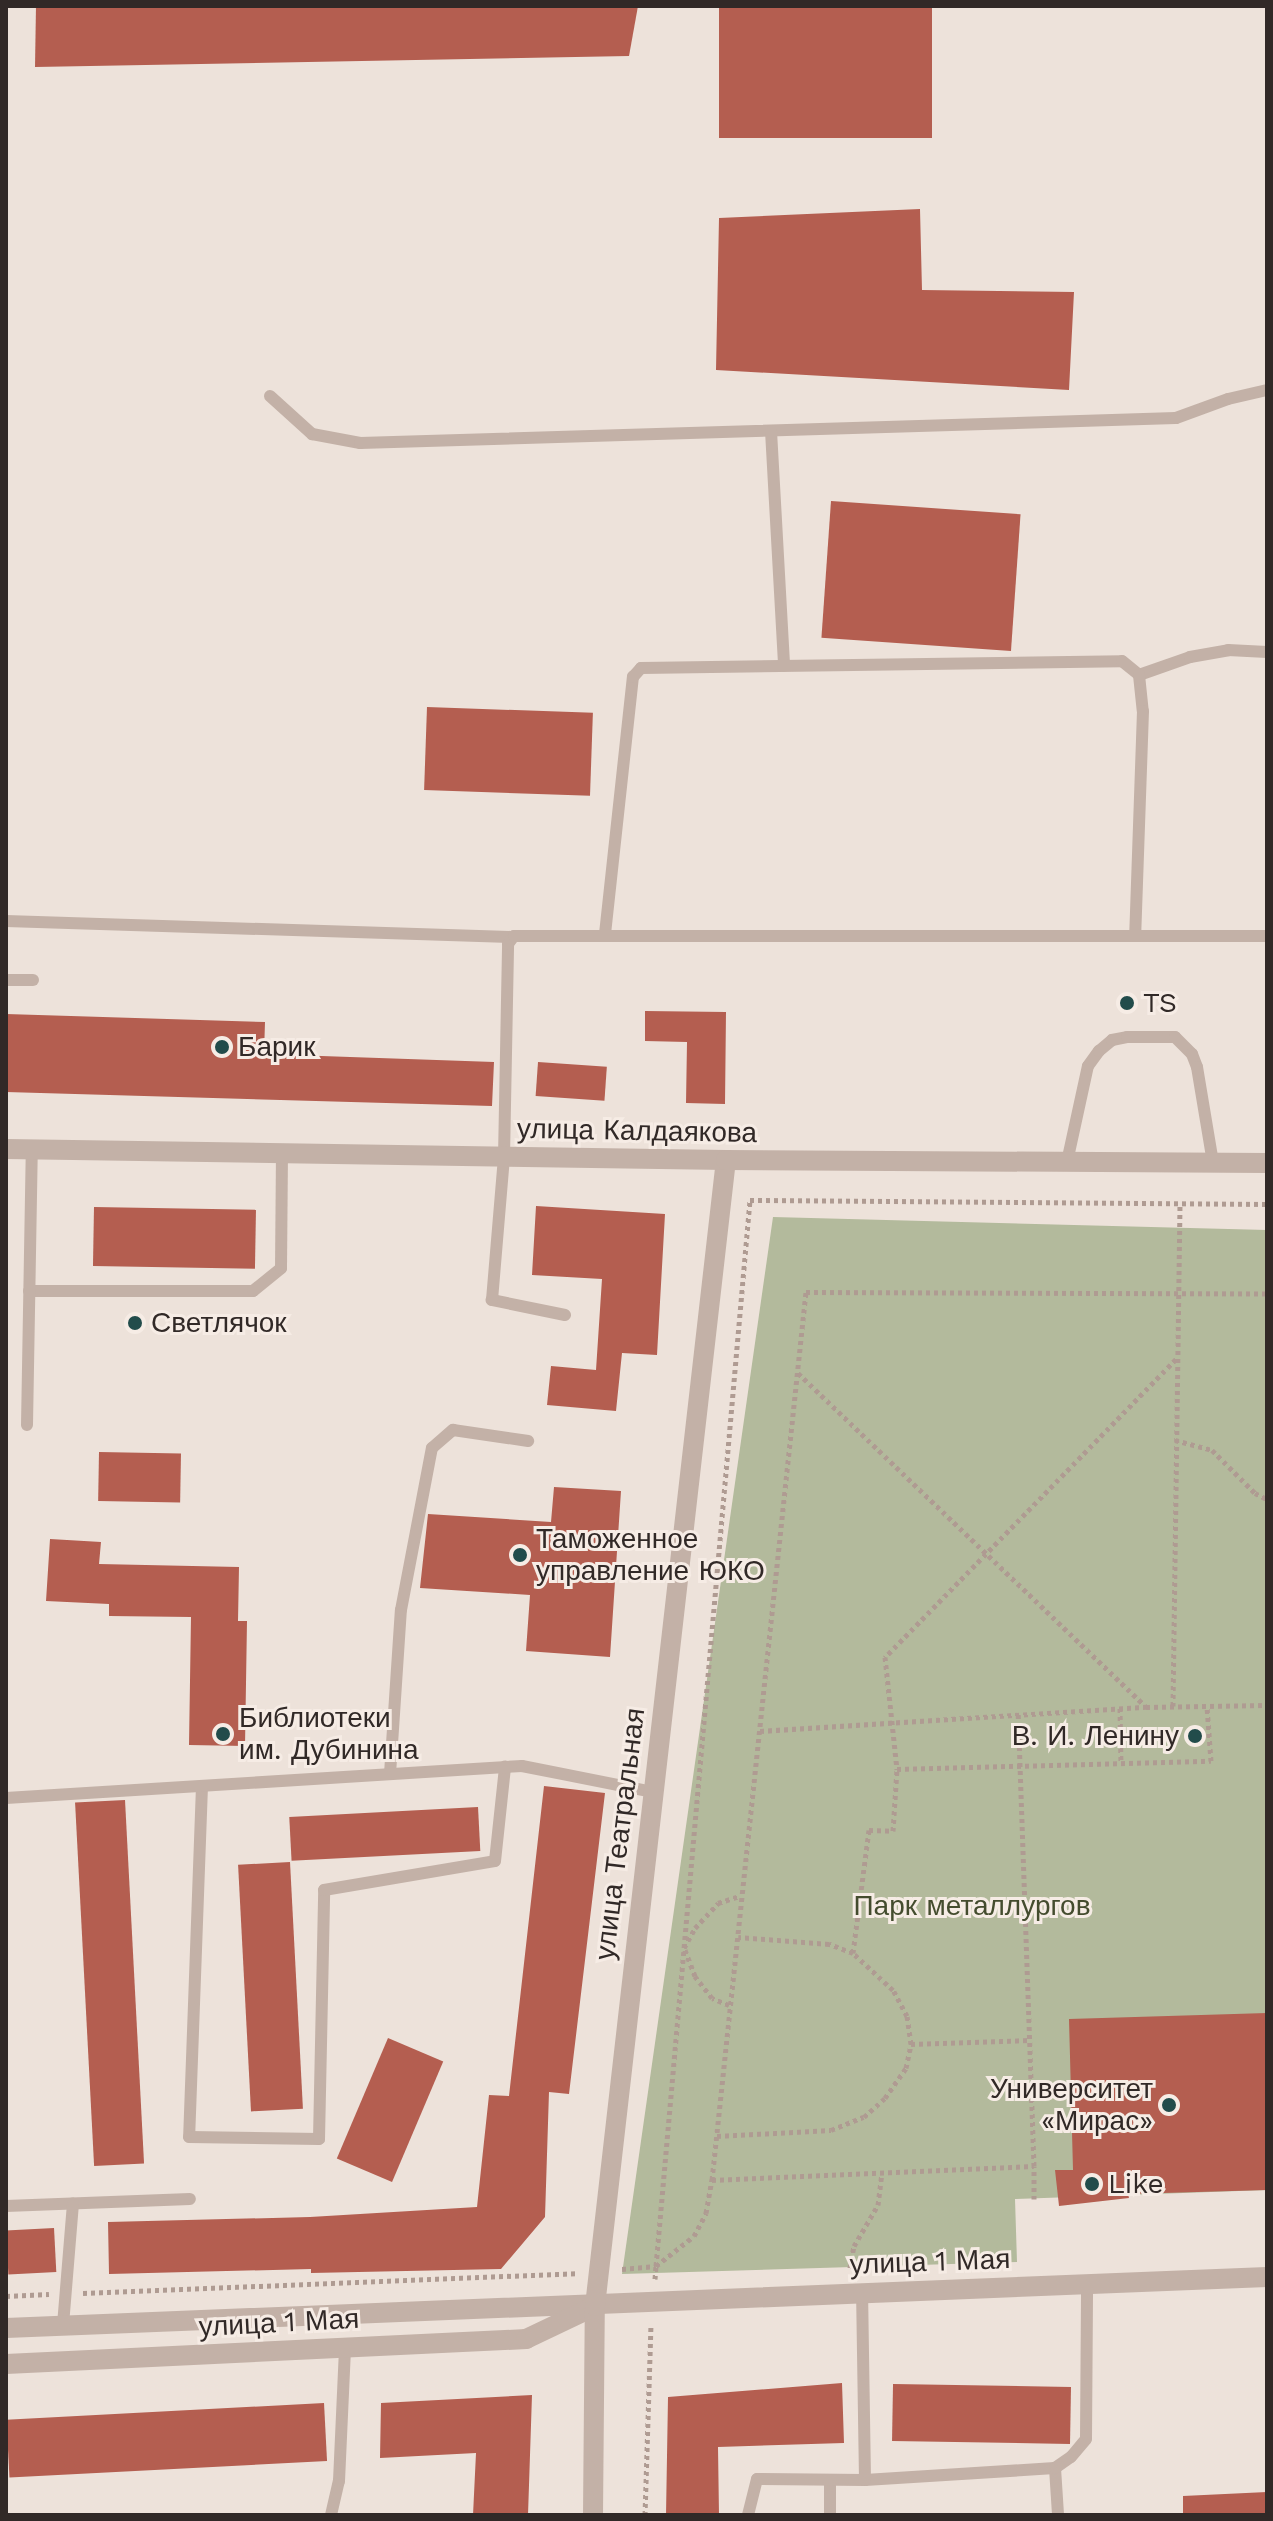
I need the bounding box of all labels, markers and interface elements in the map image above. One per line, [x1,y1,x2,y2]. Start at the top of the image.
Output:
place label: TS [1143,986,1177,1020]
marker: TS [1118,994,1136,1012]
place label: Барик [238,1030,315,1064]
marker: Барик [213,1038,231,1056]
street label: улица Калдаякова [517,1112,757,1150]
place label: Светлячок [151,1306,287,1340]
marker: Светлячок [126,1314,144,1332]
place label: Таможенное управление ЮКО [536,1522,765,1588]
marker: Таможенное управление ЮКО [511,1546,529,1564]
place label: Библиотеки им. Дубинина [239,1701,419,1767]
street label: улица Театральная [588,1706,652,1962]
place label: В. И. Ленину [1012,1719,1179,1753]
marker: Библиотеки им. Дубинина [214,1725,232,1743]
marker: В. И. Ленину [1186,1727,1204,1745]
park label: Парк металлургов [853,1889,1091,1923]
place label: Университет «Мирас» [990,2072,1153,2138]
marker: Университет «Мирас» [1160,2096,1178,2114]
place label: Like [1108,2167,1164,2201]
marker: Like [1083,2175,1101,2193]
street label: улица 1 Мая [849,2242,1011,2282]
street label: улица 1 Мая [198,2302,360,2344]

